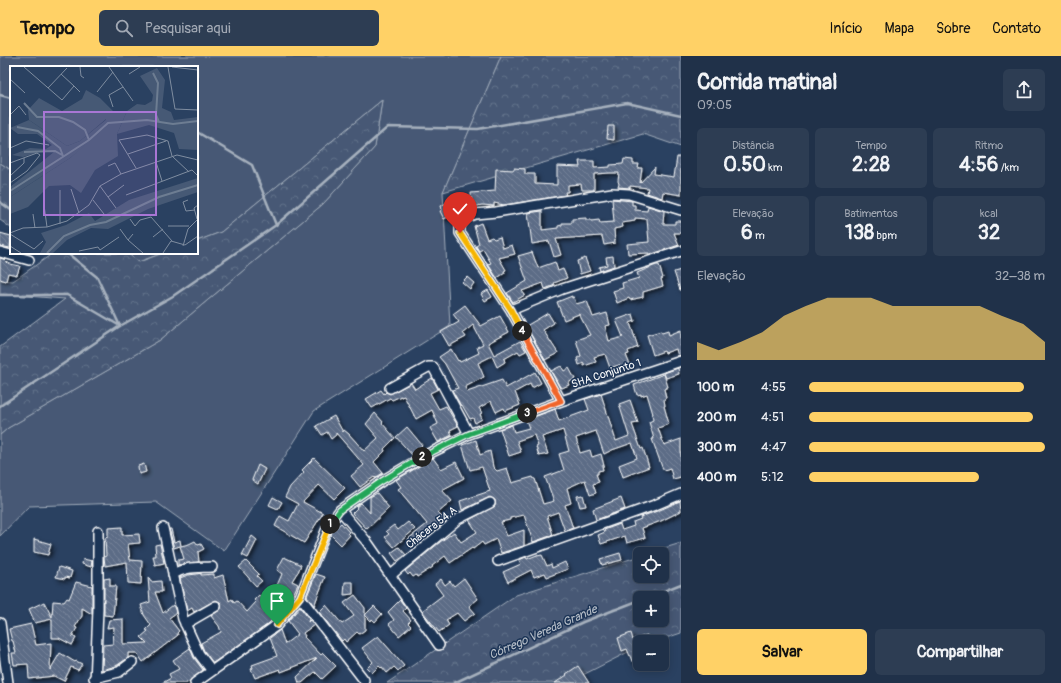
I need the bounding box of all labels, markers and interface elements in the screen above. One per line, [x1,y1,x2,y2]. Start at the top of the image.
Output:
search box [99,10,379,46]
text: Tempo [20,16,75,40]
icon: search [113,17,135,39]
text: Pesquisar aqui [145,19,231,38]
text: Início [829,20,862,37]
text: Mapa [884,20,914,37]
text: Sobre [936,20,970,37]
text: Contato [992,20,1041,37]
inset map [10,66,198,254]
text: Corrida matinal [697,68,837,96]
button: share [1003,69,1045,111]
text: 09:05 [697,97,732,113]
text: Distância [732,139,774,152]
text: Tempo [855,139,887,152]
text: Ritmo [975,139,1003,152]
text: 0.50 [723,152,766,177]
text: 2:28 [852,152,890,177]
text: 4:56 [959,152,998,177]
text: km [766,161,783,174]
text: /km [998,161,1019,174]
pin [443,192,477,233]
icon: check [449,198,471,220]
text: Elevação [732,207,774,220]
text: Batimentos [844,207,898,220]
text: kcal [980,207,998,220]
text: 6 [741,220,753,245]
text: 138 [845,220,874,245]
text: 32 [978,220,1000,245]
text: m [753,229,765,242]
text: bpm [874,229,897,242]
text: Elevação [697,268,746,284]
text: 32–38 m [995,268,1045,284]
pin: 4 [512,321,532,341]
text: 4 [519,324,525,337]
street label: SHA Conjunto 1 [570,356,643,391]
text: 100 m [697,379,734,395]
text: 4:55 [761,379,786,395]
pin: 3 [517,403,537,423]
text: 3 [524,406,530,419]
text: 200 m [697,409,736,425]
text: 4:51 [761,409,784,425]
text: 300 m [697,439,736,455]
text: 4:47 [761,439,786,455]
pin: 2 [412,447,432,467]
text: 2 [419,450,425,463]
text: 400 m [697,469,737,485]
text: 5:12 [761,469,784,485]
street label: Chácara 54 A [403,503,459,551]
pin: 1 [320,514,340,534]
text: 1 [328,517,332,530]
map controls [633,547,669,671]
button: locate [633,547,669,583]
pin [260,584,294,625]
icon: arrive [266,590,288,612]
button: + [633,591,669,627]
water label: Córrego Vereda Grande [487,601,601,663]
button: Salvar [697,629,867,675]
button: Compartilhar [875,629,1045,675]
button: − [633,635,669,671]

